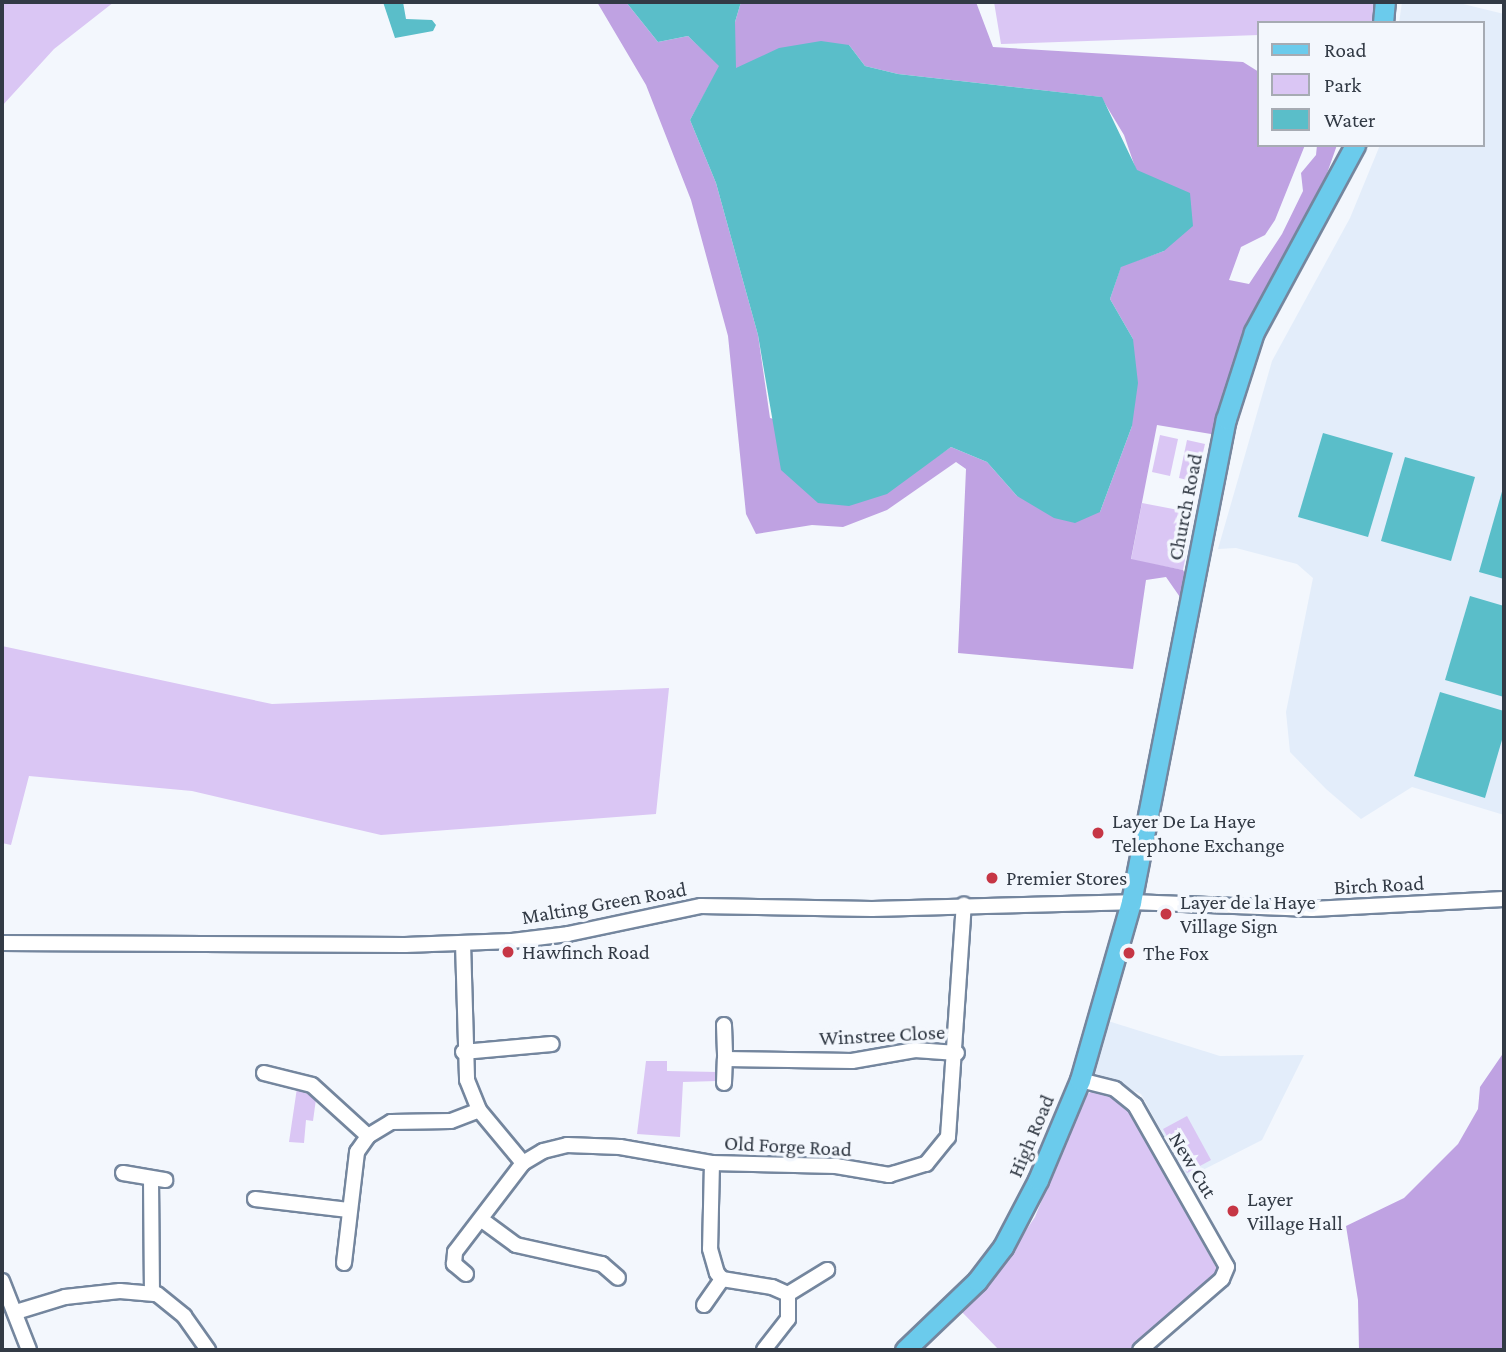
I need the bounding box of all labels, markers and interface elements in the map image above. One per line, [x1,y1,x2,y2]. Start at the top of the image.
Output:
legend [1258,21,1485,147]
text: Road [1324,38,1367,62]
text: Park [1324,73,1361,97]
text: Water [1324,108,1376,132]
street label: Church Road [1162,451,1208,563]
place label: Layer De La Haye Telephone Exchange [1112,808,1284,858]
marker: Layer De La Haye Telephone Exchange [1090,825,1106,841]
place label: Premier Stores [1006,865,1127,891]
marker: Premier Stores [984,870,1000,886]
street label: Birch Road [1333,870,1425,900]
street label: Malting Green Road [520,876,688,930]
place label: Layer de la Haye Village Sign [1180,889,1316,939]
marker: Layer de la Haye Village Sign [1158,906,1174,922]
place label: Hawfinch Road [522,939,650,965]
place label: The Fox [1143,940,1209,966]
marker: Hawfinch Road [500,944,516,960]
marker: The Fox [1121,945,1137,961]
street label: Winstree Close [818,1019,946,1051]
street label: High Road [1002,1091,1060,1181]
street label: New Cut [1163,1127,1223,1203]
street label: Old Forge Road [724,1130,852,1162]
place label: Layer Village Hall [1247,1186,1343,1236]
marker: Layer Village Hall [1225,1203,1241,1219]

